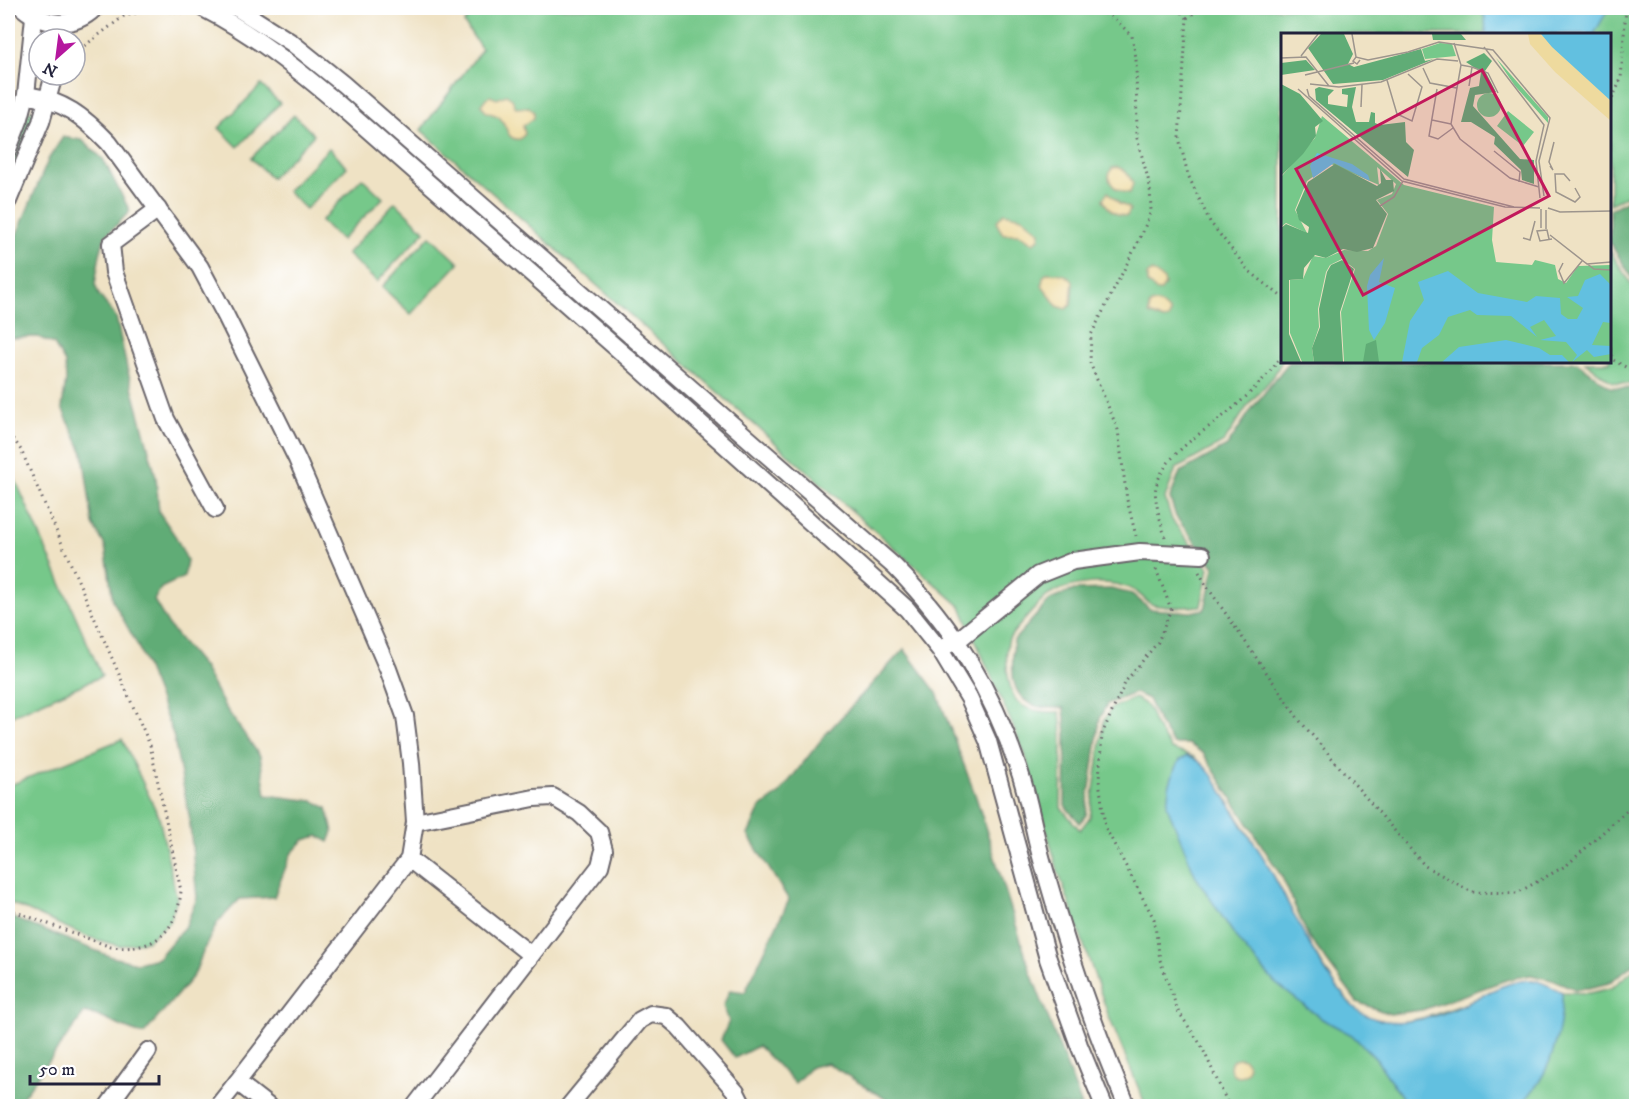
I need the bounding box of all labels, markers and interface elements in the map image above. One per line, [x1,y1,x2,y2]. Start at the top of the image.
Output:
north arrow [27,27,87,87]
inset map [1281,33,1611,363]
text: N [40,57,61,81]
scale bar [30,1048,159,1086]
text: 50 m [39,1059,75,1081]

